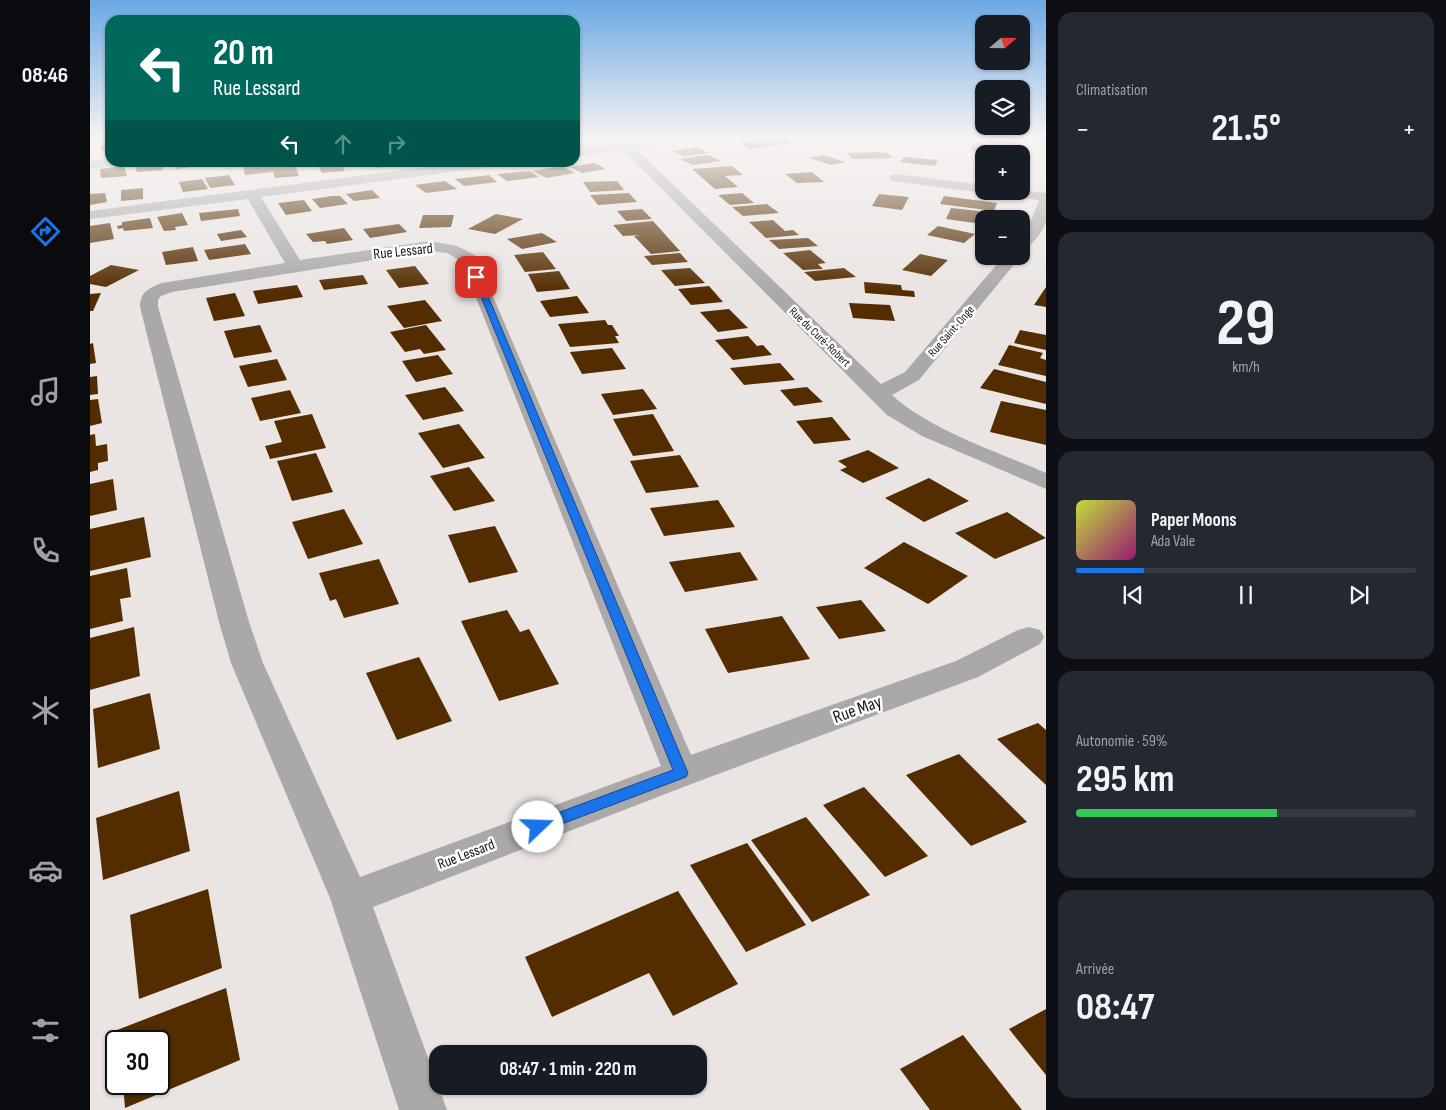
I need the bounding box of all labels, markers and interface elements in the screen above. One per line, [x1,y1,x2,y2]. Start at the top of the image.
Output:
north arrow [975,15,1030,70]
map controls [975,15,1030,265]
text: 20 m [213,32,274,75]
icon: left [130,35,195,100]
text: 08:46 [22,62,68,89]
text: Rue Lessard [213,75,301,102]
button: layers [975,80,1030,135]
text: Climatisation [1076,81,1148,100]
text: 21.5° [1211,106,1281,151]
text: − [1076,113,1090,146]
text: + [1402,113,1416,146]
icon: left [276,130,304,158]
icon: ahead [329,130,357,158]
icon: right [382,130,410,158]
button: + [975,145,1030,200]
button: − [975,210,1030,265]
icon: directions [28,214,63,249]
street label: Rue Lessard [372,239,434,264]
pin [455,256,497,298]
icon: arrive [462,263,490,291]
text: 29 [1216,286,1276,364]
street label: Rue Saint-Onge [925,302,978,360]
street label: Rue du Curé-Robert [786,304,854,371]
text: km/h [1232,358,1260,377]
icon: music [28,374,63,409]
text: Paper Moons [1151,509,1237,532]
text: Ada Vale [1151,532,1195,551]
icon: phone [28,533,63,568]
icon: previous [1119,581,1147,609]
icon: pause [1232,581,1260,609]
icon: next [1345,581,1373,609]
street label: Rue May [830,691,884,728]
icon: climate [28,693,63,728]
text: Autonomie · 59% [1076,732,1167,751]
text: 295 km [1076,757,1175,802]
position arrow [511,800,563,852]
street label: Rue Lessard [435,835,497,874]
icon: car [28,853,63,888]
text: Arrivée [1076,960,1114,979]
text: 08:47 [1076,985,1154,1030]
icon: filters [28,1013,63,1048]
speed limit sign: 30 [105,1030,170,1095]
text: 08:47 · 1 min · 220 m [500,1058,636,1081]

